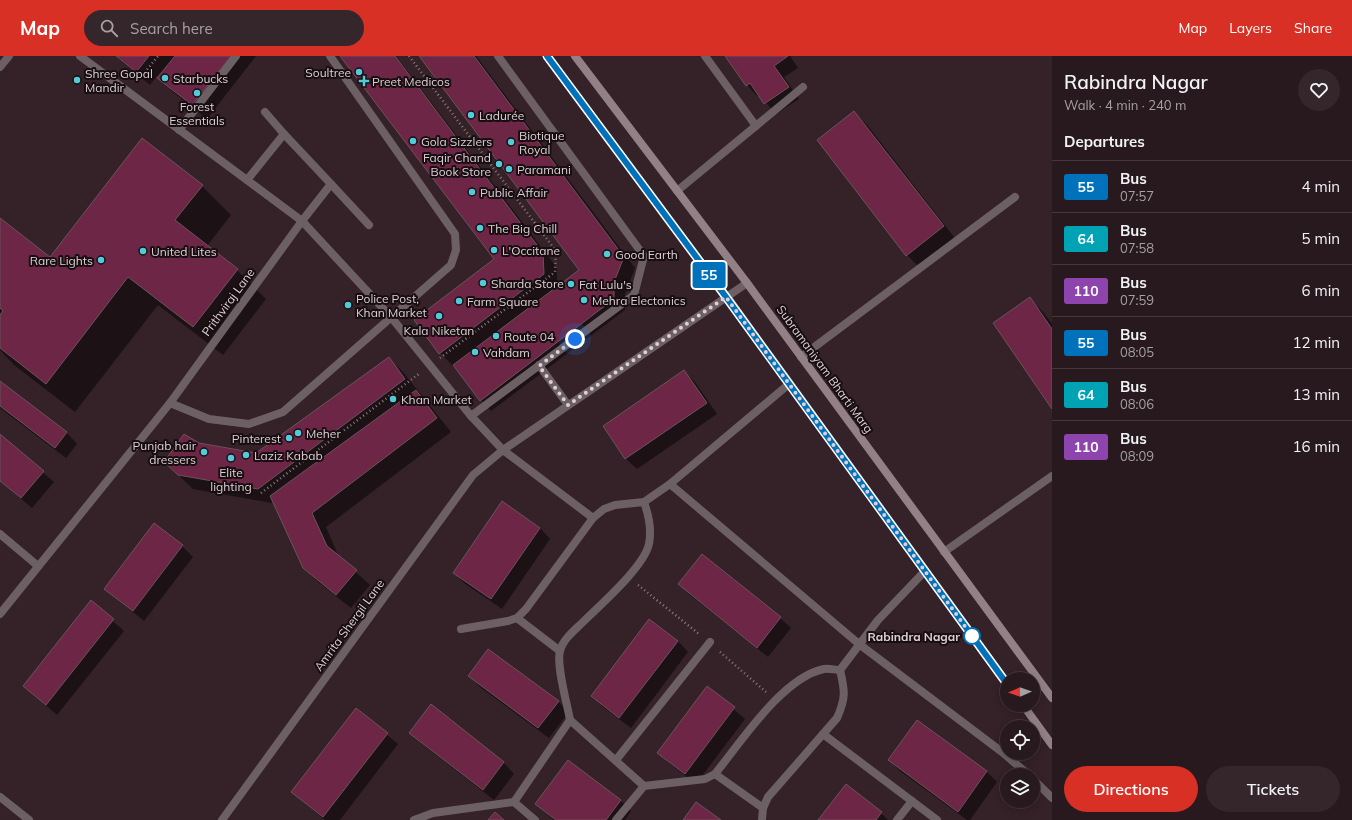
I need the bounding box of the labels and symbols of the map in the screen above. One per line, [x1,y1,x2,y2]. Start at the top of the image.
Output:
place label: Soultree [305,65,351,80]
place label: Shree Gopal Mandir [85,66,153,95]
marker: Soultree [354,67,364,77]
place label: Starbucks [173,71,228,86]
marker: Starbucks [160,73,170,83]
place label: Preet Medicos [372,74,450,89]
marker: Shree Gopal Mandir [72,75,82,85]
marker: Preet Medicos [359,76,369,86]
marker: Forest Essentials [192,88,202,98]
place label: Forest Essentials [169,99,225,128]
place label: Ladurée [479,108,524,123]
marker: Ladurée [466,110,476,120]
place label: Biotique Royal [519,128,565,157]
place label: Gola Sizzlers [421,134,492,149]
marker: Gola Sizzlers [408,136,418,146]
marker: Biotique Royal [506,137,516,147]
place label: Faqir Chand Book Store [423,150,491,179]
marker: Faqir Chand Book Store [494,159,504,169]
place label: Paramani [517,162,571,177]
marker: Paramani [504,164,514,174]
place label: Public Affair [480,185,548,200]
marker: Public Affair [467,187,477,197]
place label: The Big Chill [488,221,557,236]
marker: The Big Chill [475,223,485,233]
place label: L'Occitane [502,243,560,258]
place label: United Lites [151,244,217,259]
marker: L'Occitane [489,245,499,255]
marker: United Lites [138,246,148,256]
place label: Good Earth [615,247,678,262]
marker: Good Earth [602,249,612,259]
place label: Rare Lights [30,253,93,268]
marker: Rare Lights [96,255,106,265]
line badge: 55 [691,262,727,288]
street label: Prithviraj Lane [198,265,258,339]
place label: Sharda Store [491,276,564,291]
place label: Fat Lulu's [579,277,632,292]
marker: Sharda Store [478,278,488,288]
marker: Fat Lulu's [566,279,576,289]
place label: Police Post, Khan Market [356,291,427,320]
place label: Mehra Electonics [592,293,686,308]
place label: Farm Square [467,294,538,309]
marker: Mehra Electonics [579,295,589,305]
marker: Farm Square [454,296,464,306]
marker: Police Post, Khan Market [343,300,353,310]
street label: Subramaniyam Bharti Marg [774,302,876,436]
marker: Kala Niketan [434,311,444,321]
place label: Kala Niketan [404,323,474,338]
place label: Route 04 [504,329,554,344]
your location [565,329,585,349]
marker: Route 04 [491,331,501,341]
place label: Vahdam [483,345,530,360]
marker: Vahdam [470,347,480,357]
place label: Khan Market [401,392,472,407]
marker: Khan Market [388,394,398,404]
place label: Meher [306,426,341,441]
marker: Meher [293,428,303,438]
place label: Pinterest [232,431,281,446]
marker: Pinterest [284,433,294,443]
place label: Punjab hair dressers [132,438,197,467]
marker: Punjab hair dressers [199,447,209,457]
place label: Laziz Kabab [254,448,323,463]
marker: Laziz Kabab [241,450,251,460]
marker: Elite lighting [226,453,236,463]
place label: Elite lighting [210,465,252,494]
street label: Amrita Shergil Lane [311,576,387,674]
marker: Rabindra Nagar [963,627,981,645]
place label: Rabindra Nagar [867,629,960,644]
north arrow [1000,672,1040,712]

